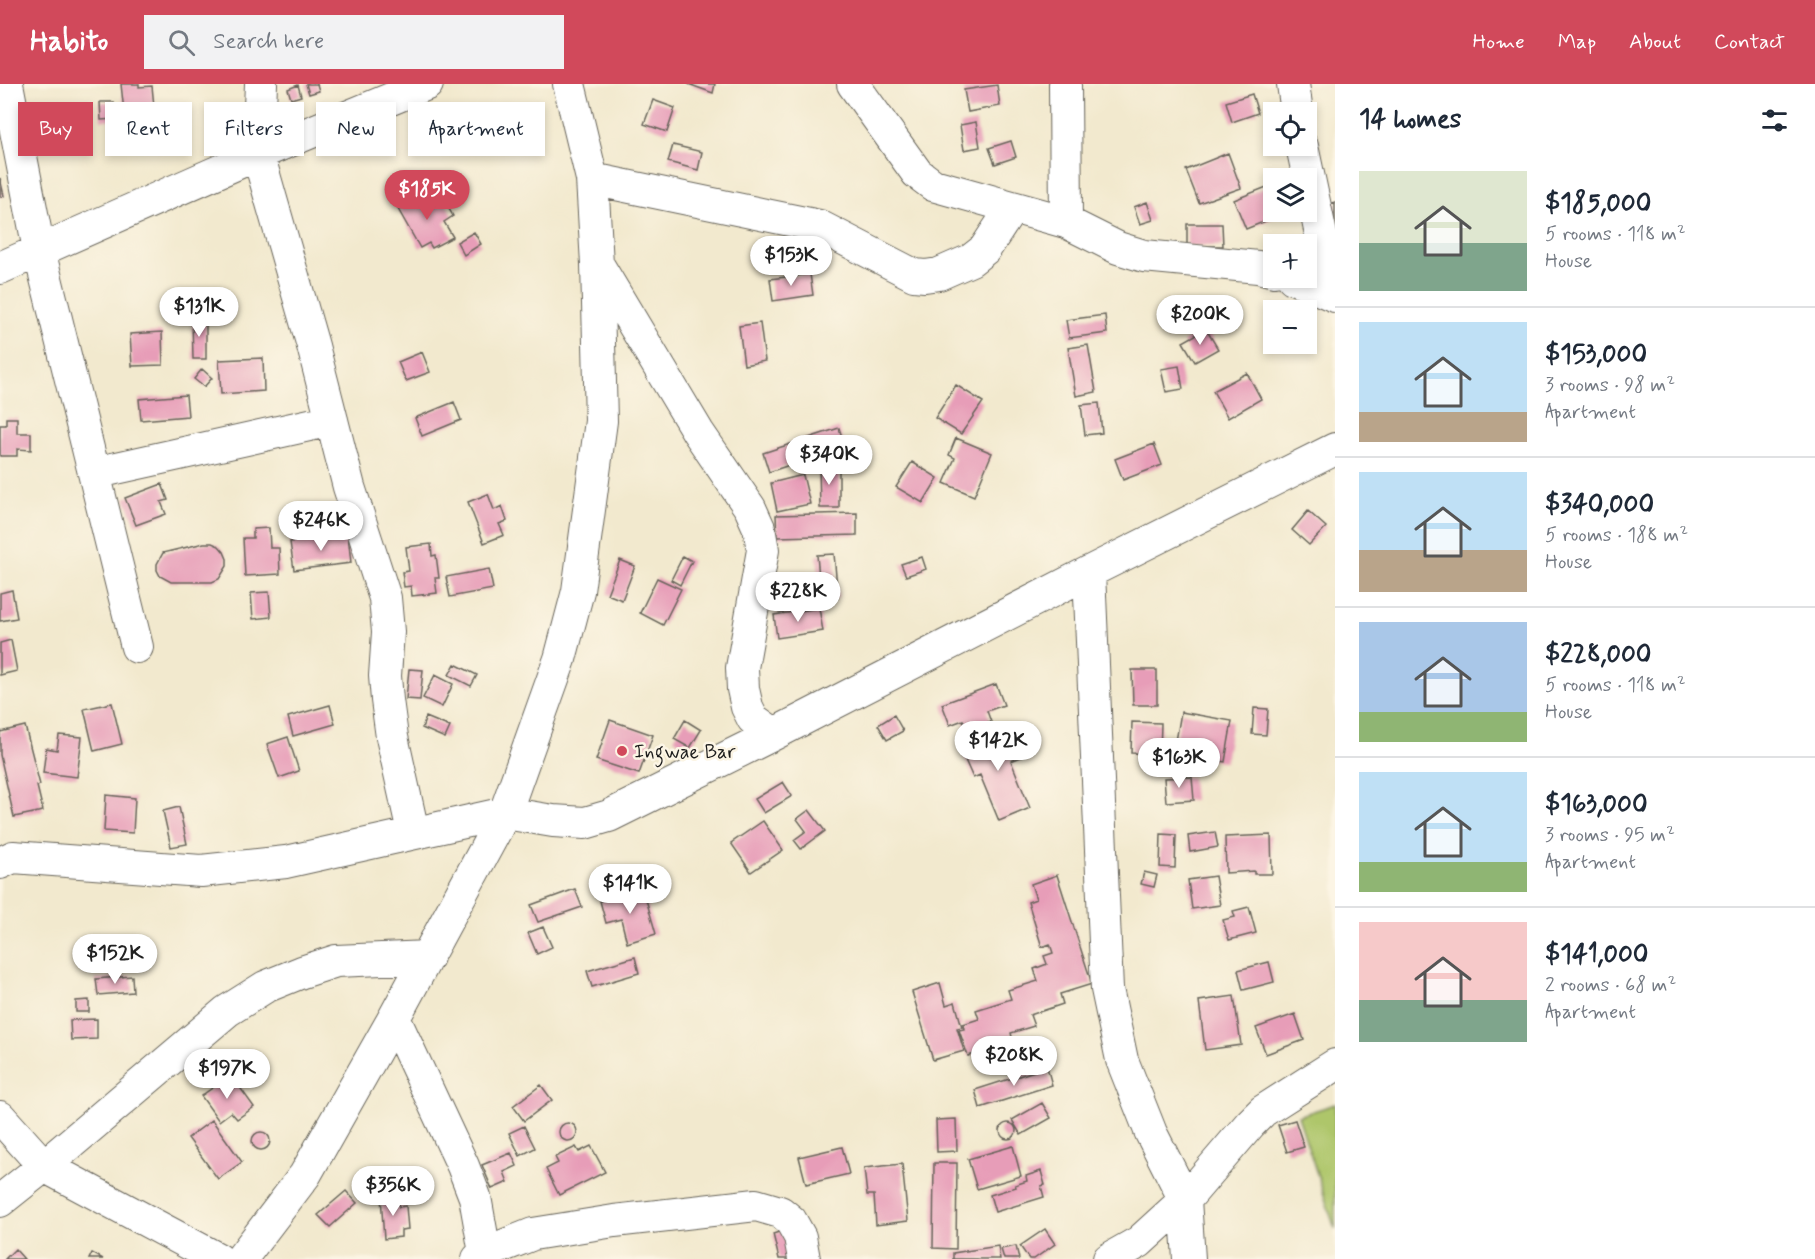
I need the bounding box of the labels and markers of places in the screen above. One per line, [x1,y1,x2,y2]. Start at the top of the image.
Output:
pin: $185K [385,170,469,221]
pin: $153K [749,236,833,287]
pin: $131K [157,287,241,338]
pin: $200K [1158,295,1242,346]
pin: $340K [787,435,871,486]
pin: $246K [279,501,363,552]
pin: $228K [756,572,840,623]
pin: $142K [956,721,1040,772]
pin: $163K [1137,738,1221,789]
place label: Ingwae Bar [634,739,736,768]
marker: Ingwae Bar [615,744,629,758]
pin: $141K [588,864,672,915]
pin: $152K [73,934,157,985]
pin: $208K [972,1036,1056,1087]
pin: $197K [185,1049,269,1100]
pin: $356K [351,1166,435,1217]

